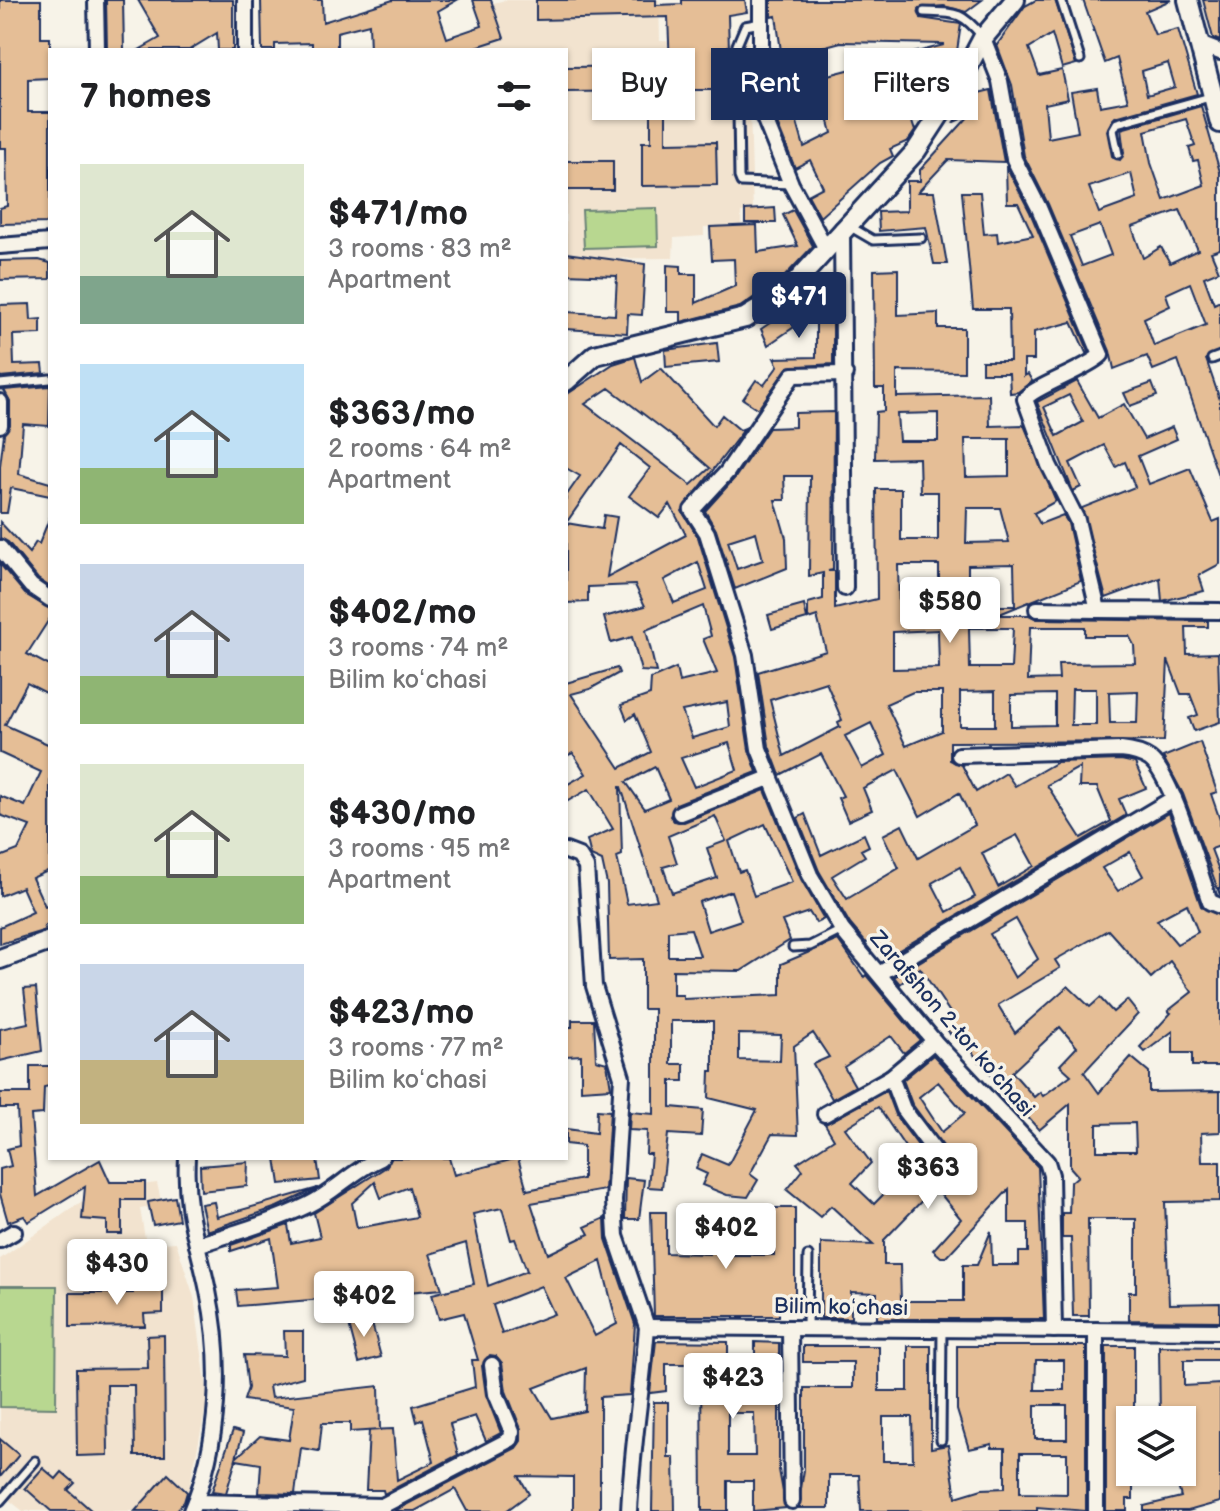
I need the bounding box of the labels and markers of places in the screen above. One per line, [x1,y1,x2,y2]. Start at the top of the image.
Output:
pin: $471 [752,272,846,340]
pin: $580 [903,577,997,645]
pin: $363 [881,1143,975,1211]
pin: $402 [679,1203,773,1271]
pin: $430 [70,1239,164,1307]
pin: $402 [317,1271,411,1339]
pin: $423 [686,1353,780,1421]

